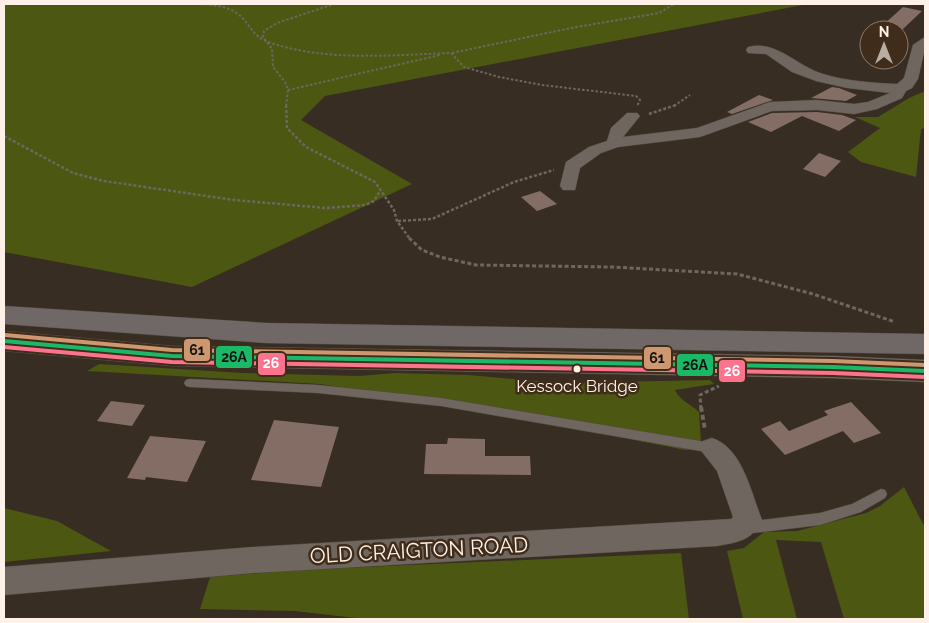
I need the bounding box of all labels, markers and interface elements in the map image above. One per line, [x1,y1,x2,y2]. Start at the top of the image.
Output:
north arrow [859,20,909,70]
text: N [879,24,889,40]
line badge: 61 [183,338,211,362]
text: 61 [189,342,205,358]
line badge: 26A [215,345,253,369]
line badge: 61 [643,346,672,370]
text: 26A [221,349,247,365]
text: 61 [649,350,665,366]
line badge: 26 [257,352,286,376]
line badge: 26A [676,353,714,377]
text: 26 [263,355,279,371]
text: 26A [682,357,708,373]
line badge: 26 [718,359,746,383]
text: 26 [724,363,740,379]
marker: Kessock Bridge [572,364,582,374]
place label: Kessock Bridge [516,376,638,396]
street label: OLD CRAIGTON ROAD [309,532,529,568]

